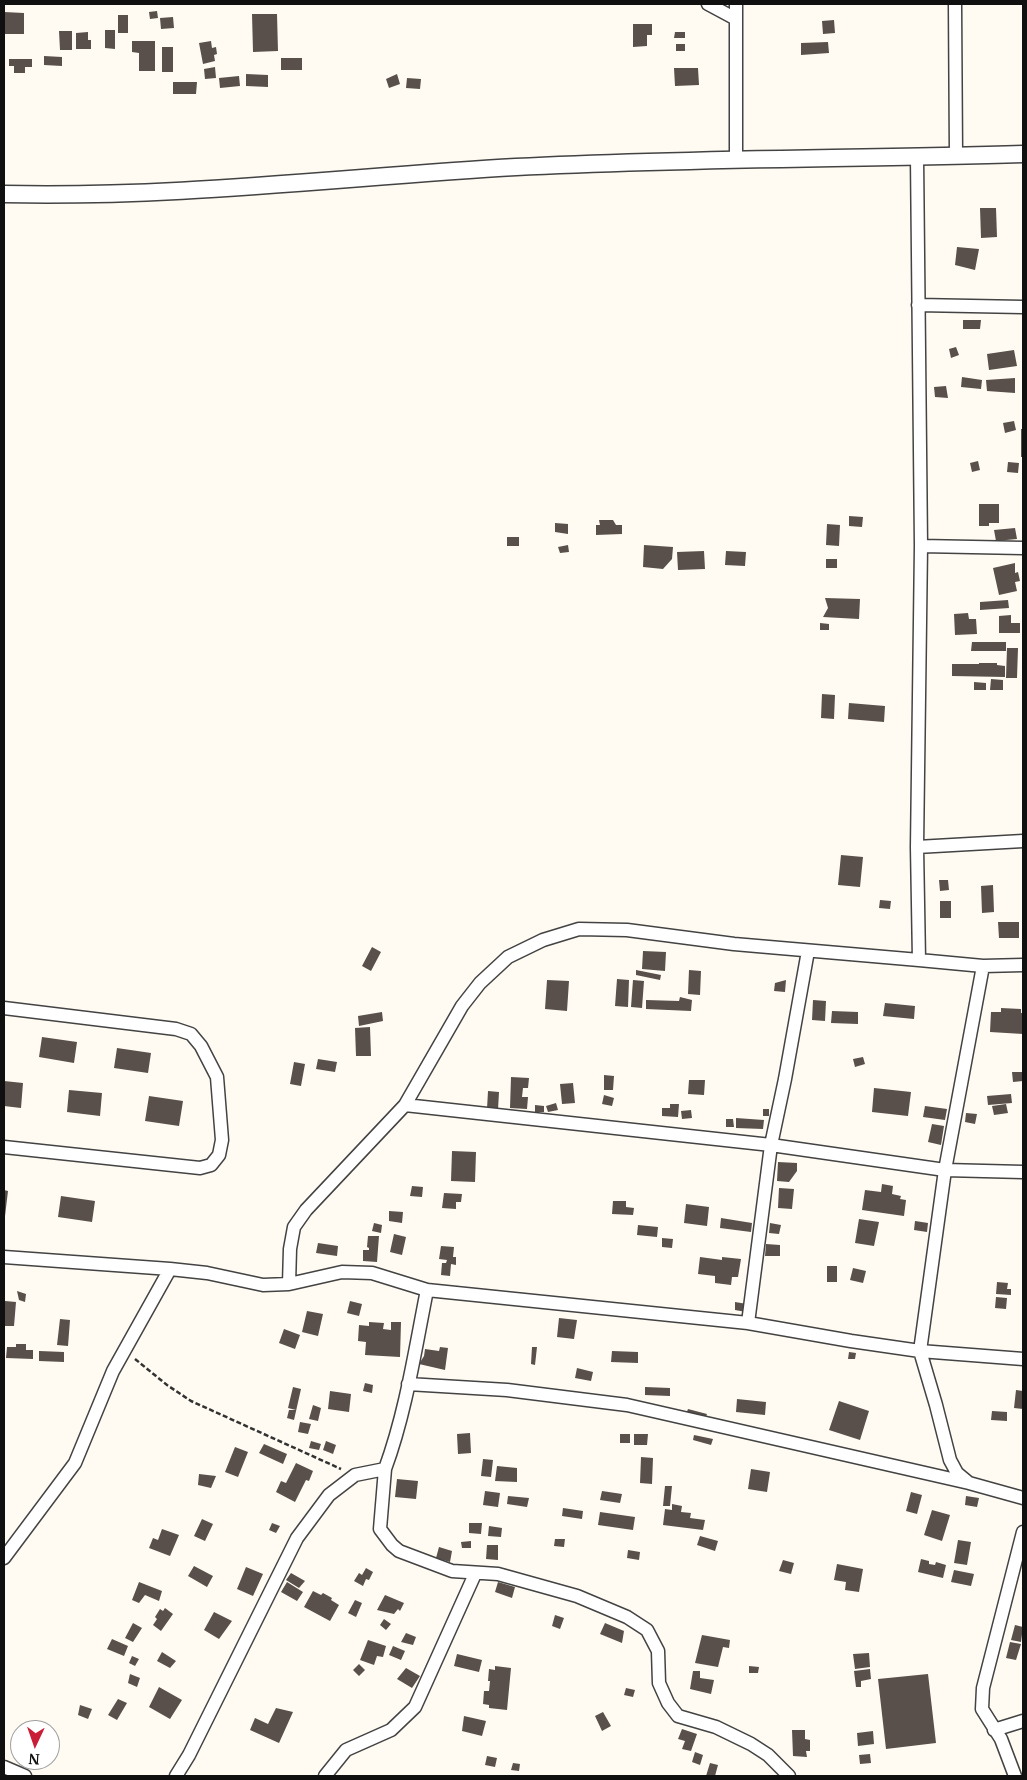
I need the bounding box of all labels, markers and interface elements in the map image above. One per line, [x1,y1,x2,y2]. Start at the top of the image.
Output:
north arrow [10,1720,60,1770]
text: N [28,1750,40,1768]

